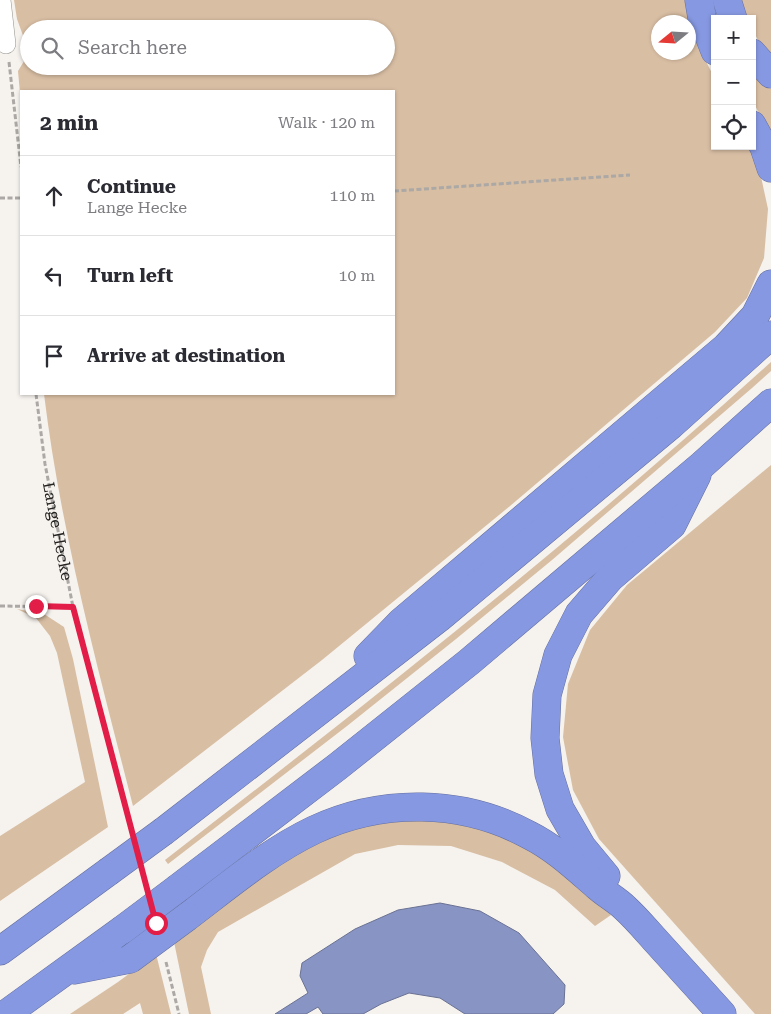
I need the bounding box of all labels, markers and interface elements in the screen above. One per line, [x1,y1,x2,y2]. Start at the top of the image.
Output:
north arrow [651,15,696,60]
map controls [711,15,756,150]
button: + [711,15,756,60]
search box [20,20,395,75]
icon: search [38,34,66,62]
text: Search here [78,36,187,59]
button: − [711,60,756,105]
button: locate [711,105,756,150]
text: 2 min [40,111,98,135]
text: Walk · 120 m [278,113,375,132]
text: Continue [87,175,176,198]
icon: ahead [40,182,68,210]
text: 110 m [329,186,375,205]
text: Lange Hecke [87,198,187,217]
icon: left [40,262,68,290]
text: Turn left [87,264,173,287]
text: 10 m [338,266,375,285]
icon: arrive [40,342,68,370]
text: Arrive at destination [87,344,285,367]
street label: Lange Hecke [39,480,77,582]
route end [25,595,48,618]
route start [145,912,168,935]

